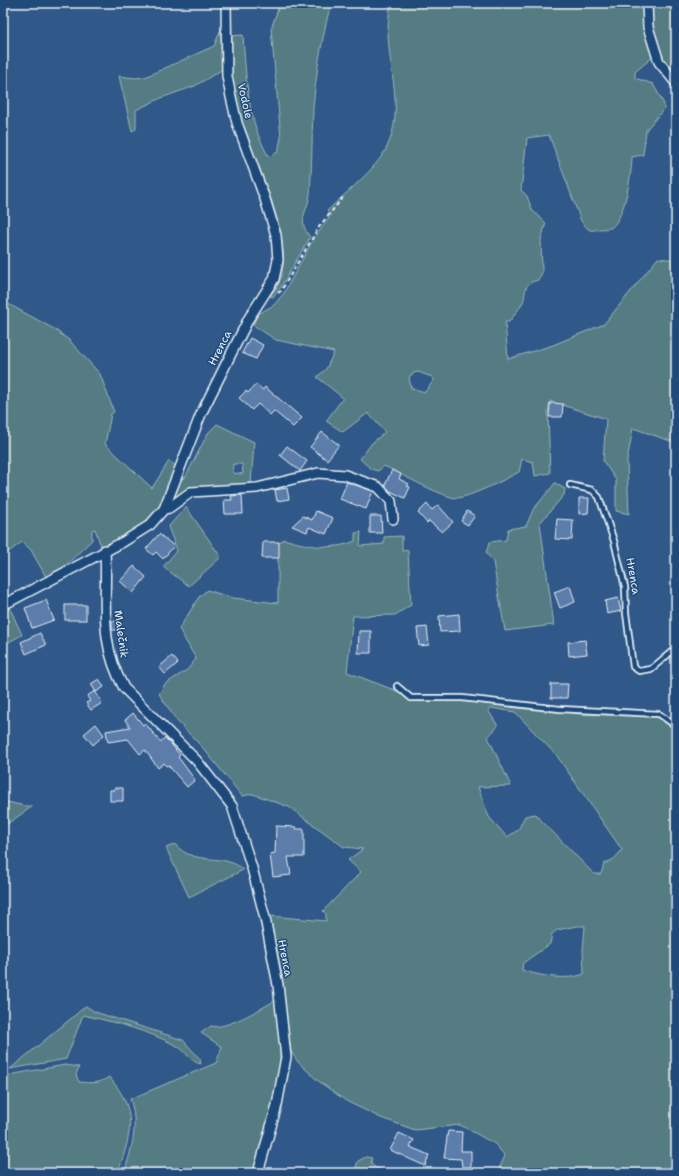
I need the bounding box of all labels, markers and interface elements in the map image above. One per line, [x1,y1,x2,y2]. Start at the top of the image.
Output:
street label: Vodole [234,82,256,120]
street label: Hrenca [205,328,235,368]
street label: Hrenca [622,556,644,596]
street label: Malečnik [110,609,132,659]
street label: Hrenca [274,938,296,978]

